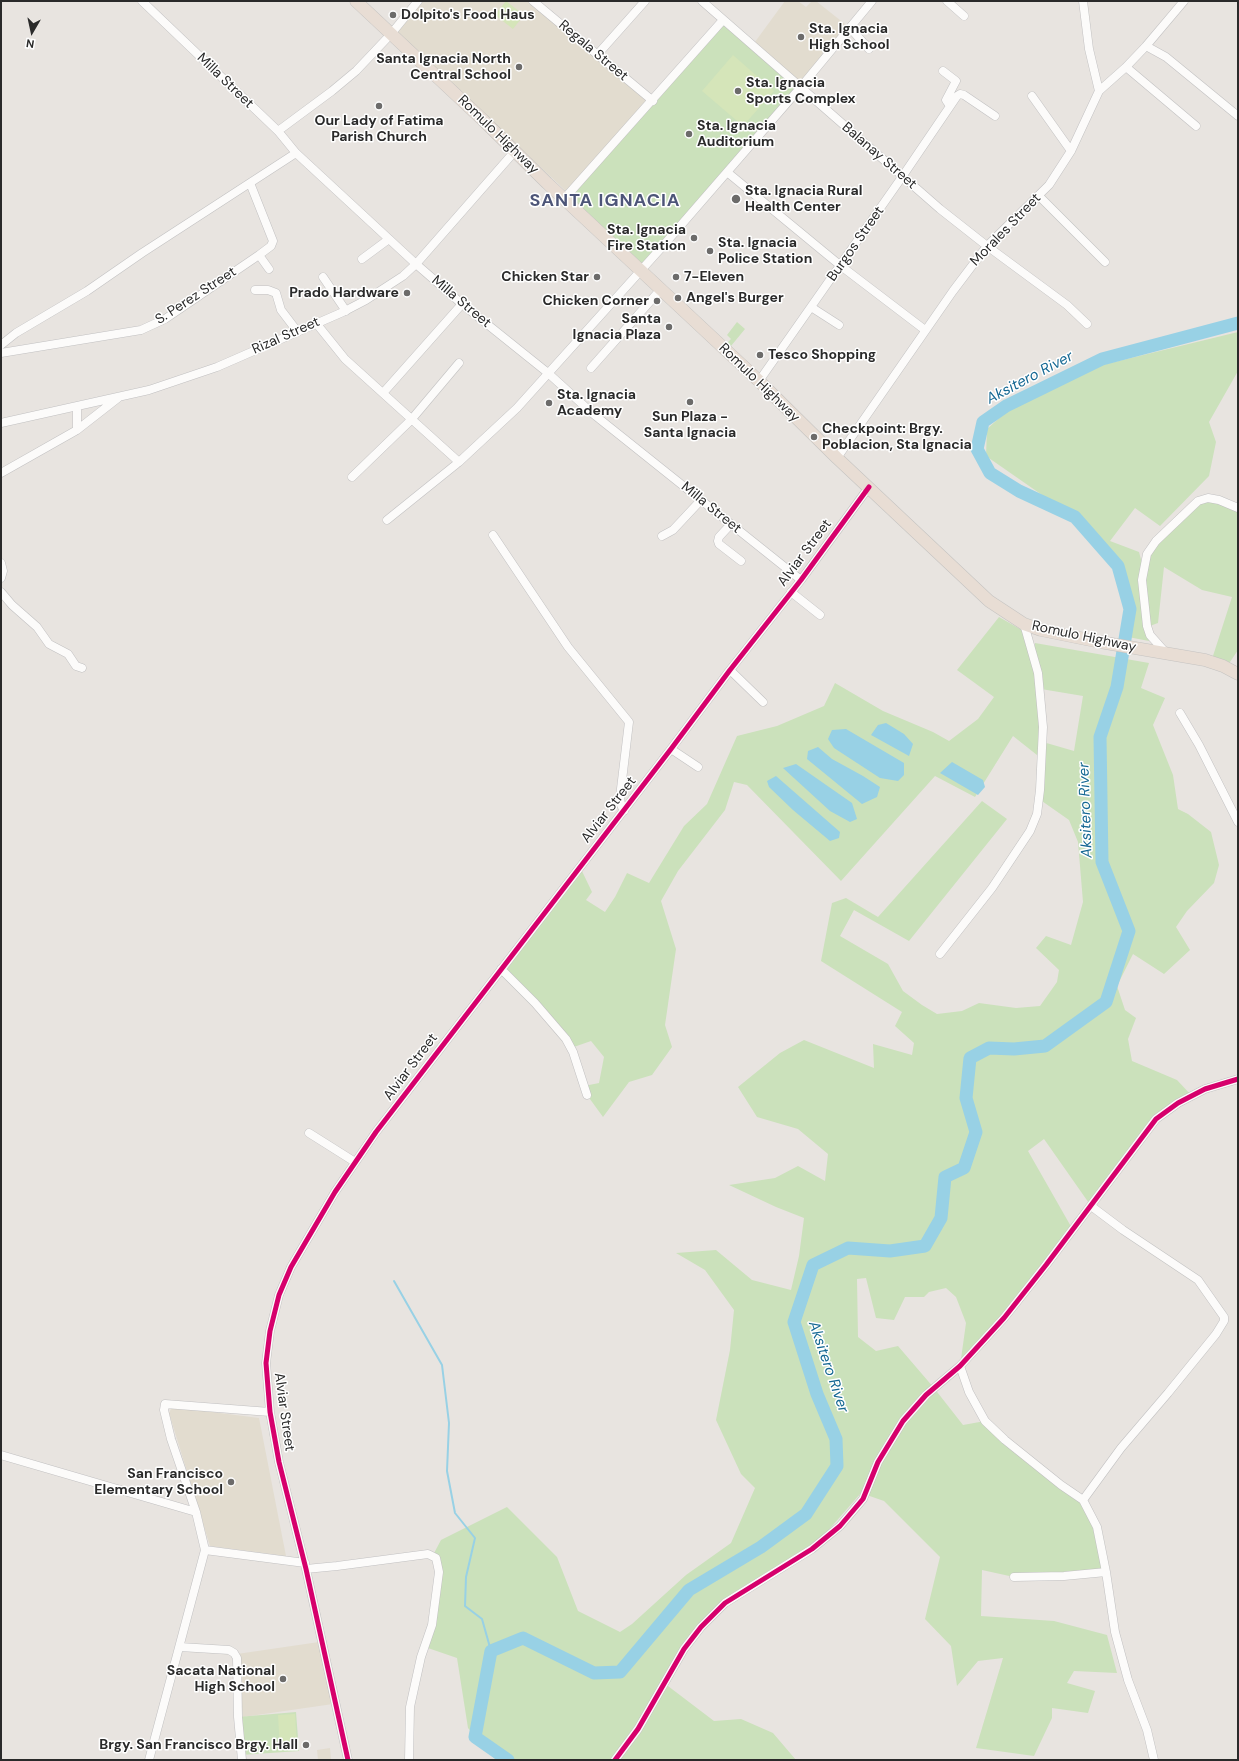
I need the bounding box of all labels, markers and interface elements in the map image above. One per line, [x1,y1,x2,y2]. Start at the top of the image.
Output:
place label: Dolpito's Food Haus [401,7,535,23]
marker: Dolpito's Food Haus [388,10,398,20]
north arrow [12,12,52,52]
street label: Regala Street [555,17,631,85]
place label: Sta. Ignacia High School [809,21,890,54]
marker: Sta. Ignacia High School [796,32,806,42]
text: N [25,36,35,51]
street label: Milla Street [193,50,257,112]
place label: Santa Ignacia North Central School [376,51,511,84]
marker: Santa Ignacia North Central School [514,62,524,72]
place label: Sta. Ignacia Sports Complex [746,75,856,108]
marker: Sta. Ignacia Sports Complex [733,86,743,96]
street label: Romulo Highway [454,92,542,178]
marker: Our Lady of Fatima Parish Church [374,101,384,111]
place label: Our Lady of Fatima Parish Church [314,113,444,146]
place label: Sta. Ignacia Auditorium [697,118,776,150]
street label: Balanay Street [838,119,920,193]
marker: Sta. Ignacia Auditorium [684,129,694,139]
place label: Sta. Ignacia Rural Health Center [745,183,862,216]
district label: SANTA IGNACIA [529,190,681,212]
street label: Morales Street [967,190,1045,270]
marker: Sta. Ignacia Rural Health Center [730,193,742,205]
street label: Burgos Street [824,203,888,285]
place label: Sta. Ignacia Fire Station [607,222,686,254]
marker: Sta. Ignacia Fire Station [689,233,699,243]
place label: Sta. Ignacia Police Station [718,235,812,268]
marker: Sta. Ignacia Police Station [705,246,715,256]
street label: S. Perez Street [152,264,240,328]
place label: Chicken Star [501,269,589,285]
place label: 7-Eleven [684,269,744,285]
street label: Milla Street [428,272,494,332]
marker: Chicken Star [592,272,602,282]
marker: 7-Eleven [671,272,681,282]
place label: Prado Hardware [289,285,399,301]
marker: Prado Hardware [402,288,412,298]
place label: Angel's Burger [686,290,784,306]
place label: Chicken Corner [542,293,649,309]
marker: Angel's Burger [673,293,683,303]
marker: Chicken Corner [652,296,662,306]
place label: Santa Ignacia Plaza [573,311,661,344]
street label: Rizal Street [250,314,322,358]
marker: Santa Ignacia Plaza [664,322,674,332]
street label: Romulo Highway [715,340,803,426]
place label: Tesco Shopping [768,347,876,363]
water label: Aksitero River [984,348,1076,408]
marker: Tesco Shopping [755,350,765,360]
place label: Sta. Ignacia Academy [557,387,636,420]
marker: Sun Plaza - Santa Ignacia [685,397,695,407]
marker: Sta. Ignacia Academy [544,398,554,408]
place label: Sun Plaza - Santa Ignacia [644,409,736,442]
place label: Checkpoint: Brgy. Poblacion, Sta Ignacia [822,421,972,454]
marker: Checkpoint: Brgy. Poblacion, Sta Ignacia [809,432,819,442]
street label: Milla Street [678,479,744,537]
street label: Alviar Street [774,516,836,590]
street label: Romulo Highway [1030,618,1138,656]
water label: Aksitero River [1075,762,1097,858]
street label: Alviar Street [578,774,640,846]
street label: Alviar Street [380,1030,442,1104]
water label: Aksitero River [804,1319,852,1415]
street label: Alviar Street [270,1372,298,1452]
place label: San Francisco Elementary School [94,1466,223,1498]
marker: San Francisco Elementary School [226,1477,236,1487]
place label: Sacata National High School [167,1663,275,1696]
marker: Sacata National High School [278,1674,288,1684]
place label: Brgy. San Francisco Brgy. Hall [99,1737,298,1753]
marker: Brgy. San Francisco Brgy. Hall [301,1740,311,1750]

